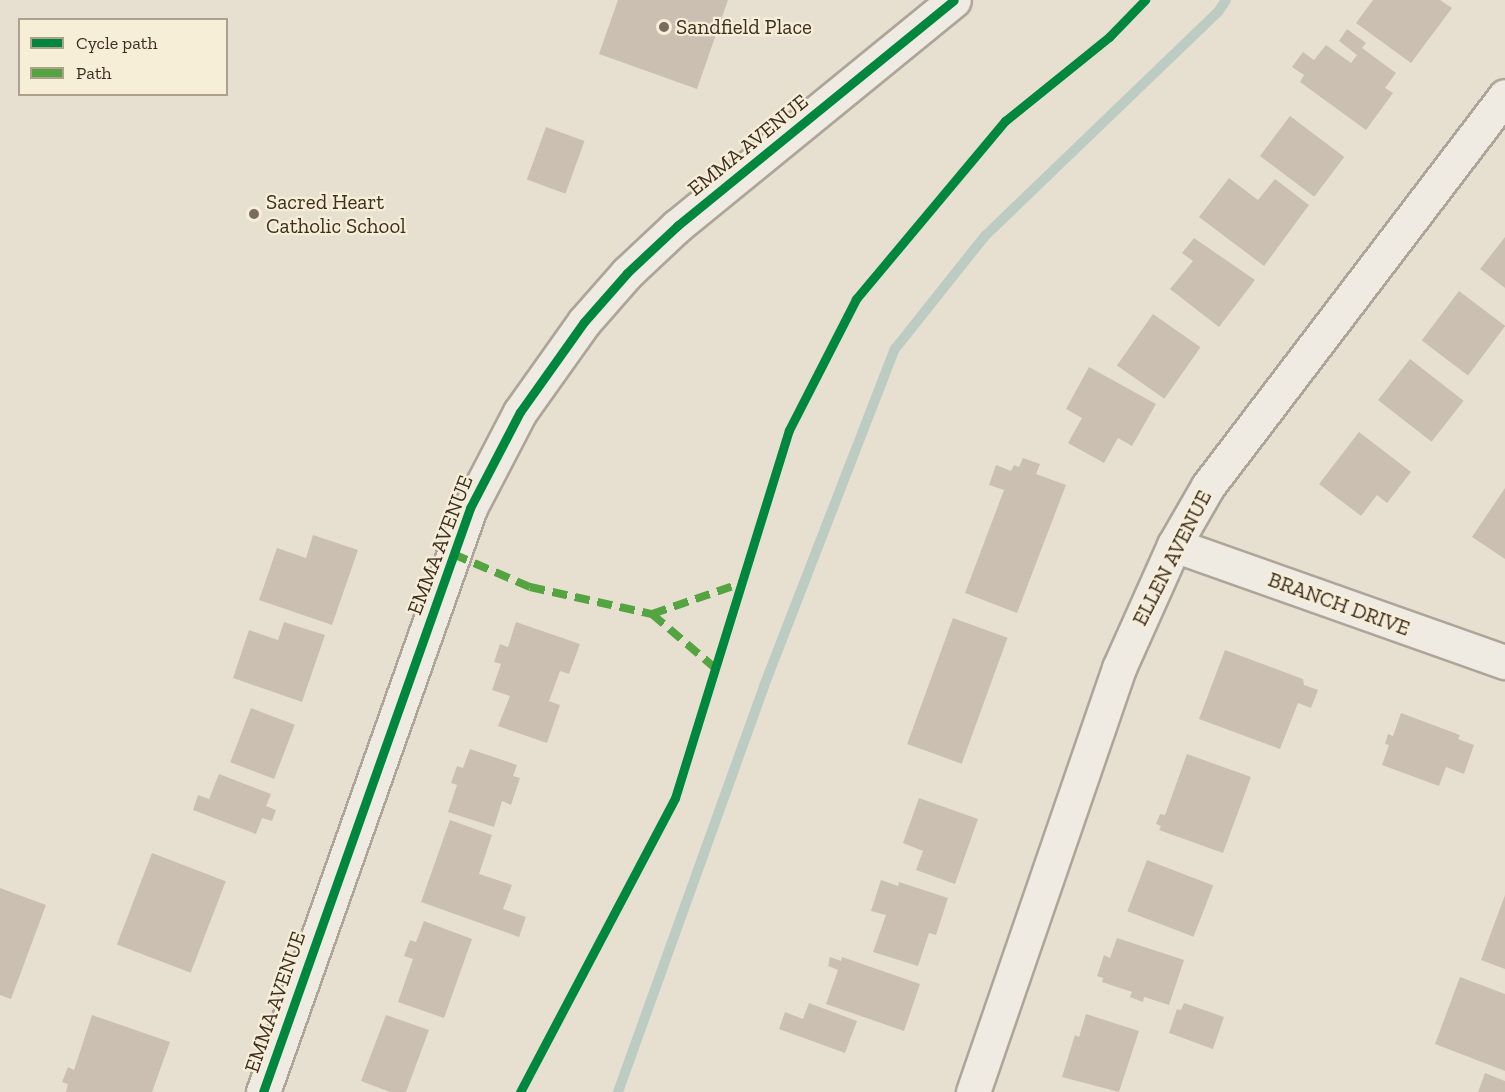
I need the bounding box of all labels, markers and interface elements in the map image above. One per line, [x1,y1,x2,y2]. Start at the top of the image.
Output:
place label: Sandfield Place [676,14,812,40]
legend [18,18,228,96]
marker: Sandfield Place [657,20,671,34]
text: Cycle path [76,32,158,54]
text: Path [76,62,112,84]
street label: EMMA AVENUE [682,88,814,202]
place label: Sacred Heart Catholic School [266,189,406,239]
marker: Sacred Heart Catholic School [247,207,261,221]
street label: EMMA AVENUE [402,471,478,619]
street label: ELLEN AVENUE [1127,486,1217,630]
street label: BRANCH DRIVE [1265,567,1413,641]
street label: EMMA AVENUE [239,928,311,1076]

